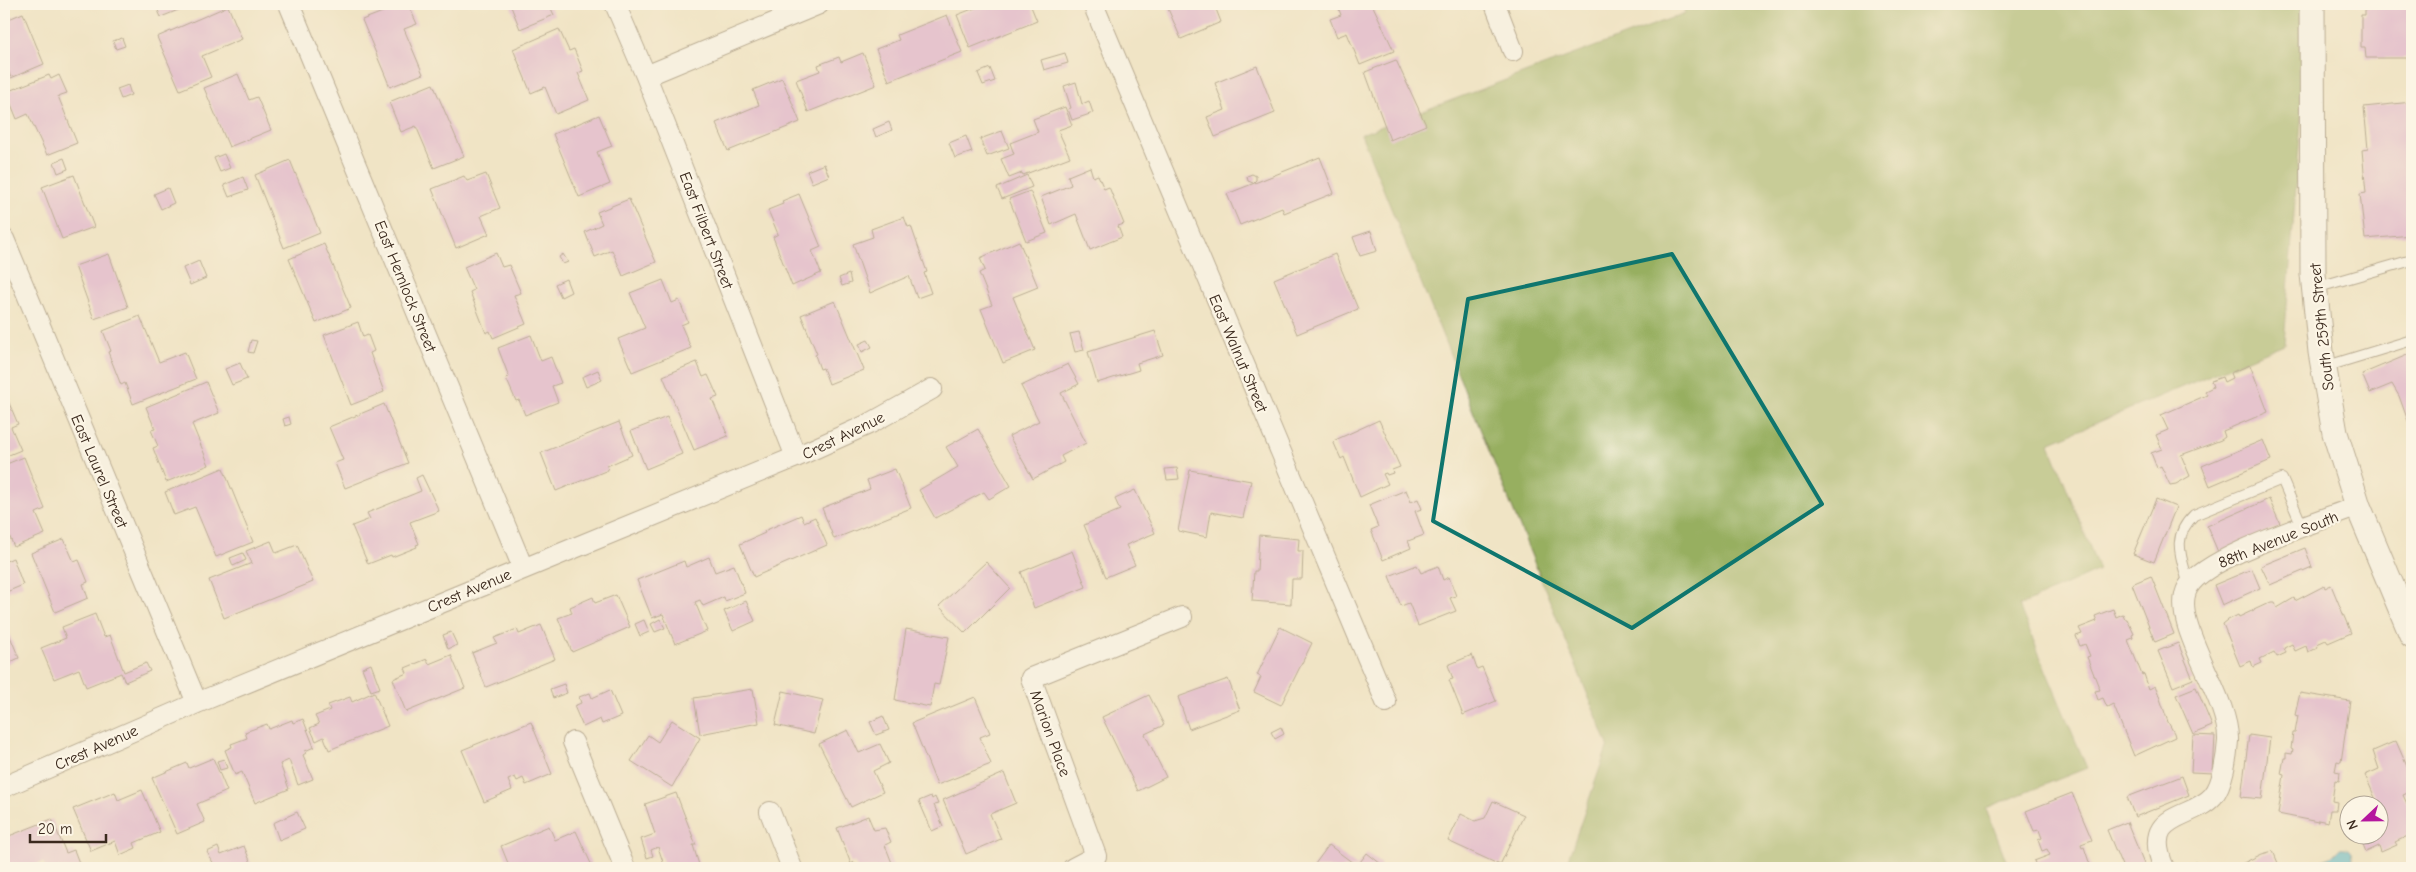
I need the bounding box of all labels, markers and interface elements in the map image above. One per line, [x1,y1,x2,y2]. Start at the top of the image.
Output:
street label: East Filbert Street [675,169,737,292]
street label: East Hemlock Street [370,218,440,355]
street label: South 259th Street [2306,262,2338,392]
street label: East Walnut Street [1205,292,1271,415]
street label: Crest Avenue [799,408,887,464]
street label: East Laurel Street [67,412,131,531]
street label: 88th Avenue South [2216,508,2341,572]
street label: Crest Avenue [425,565,514,617]
street label: Marion Place [1026,688,1074,779]
street label: Crest Avenue [52,722,141,774]
north arrow [2338,794,2388,844]
scale bar [30,812,106,844]
text: N [2343,817,2362,832]
text: 20 m [38,820,72,838]

